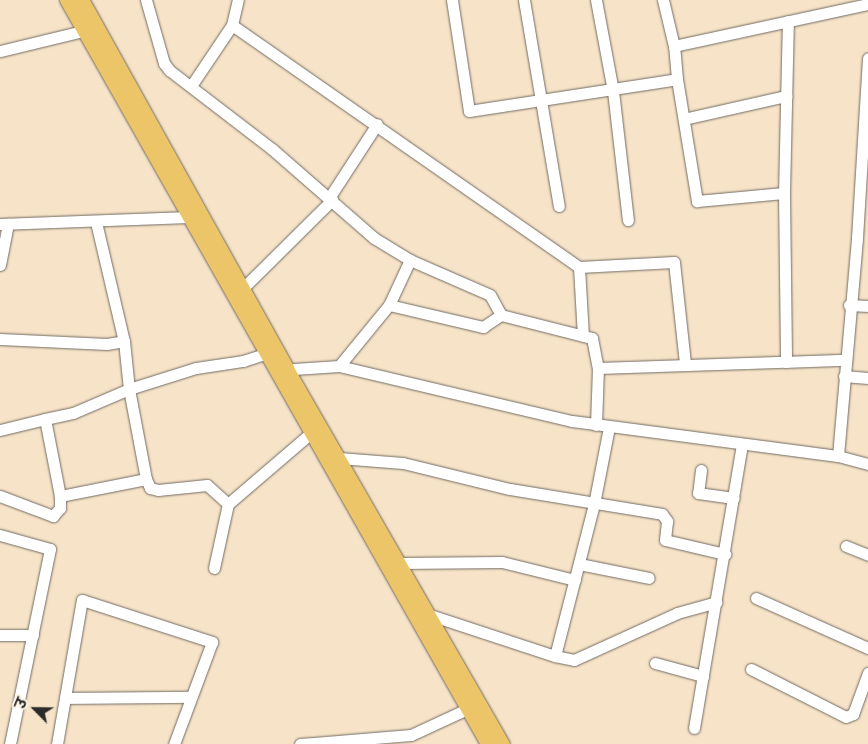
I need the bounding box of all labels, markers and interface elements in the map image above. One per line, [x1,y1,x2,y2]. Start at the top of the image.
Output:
north arrow [10,684,60,734]
text: उ [11,695,31,711]

